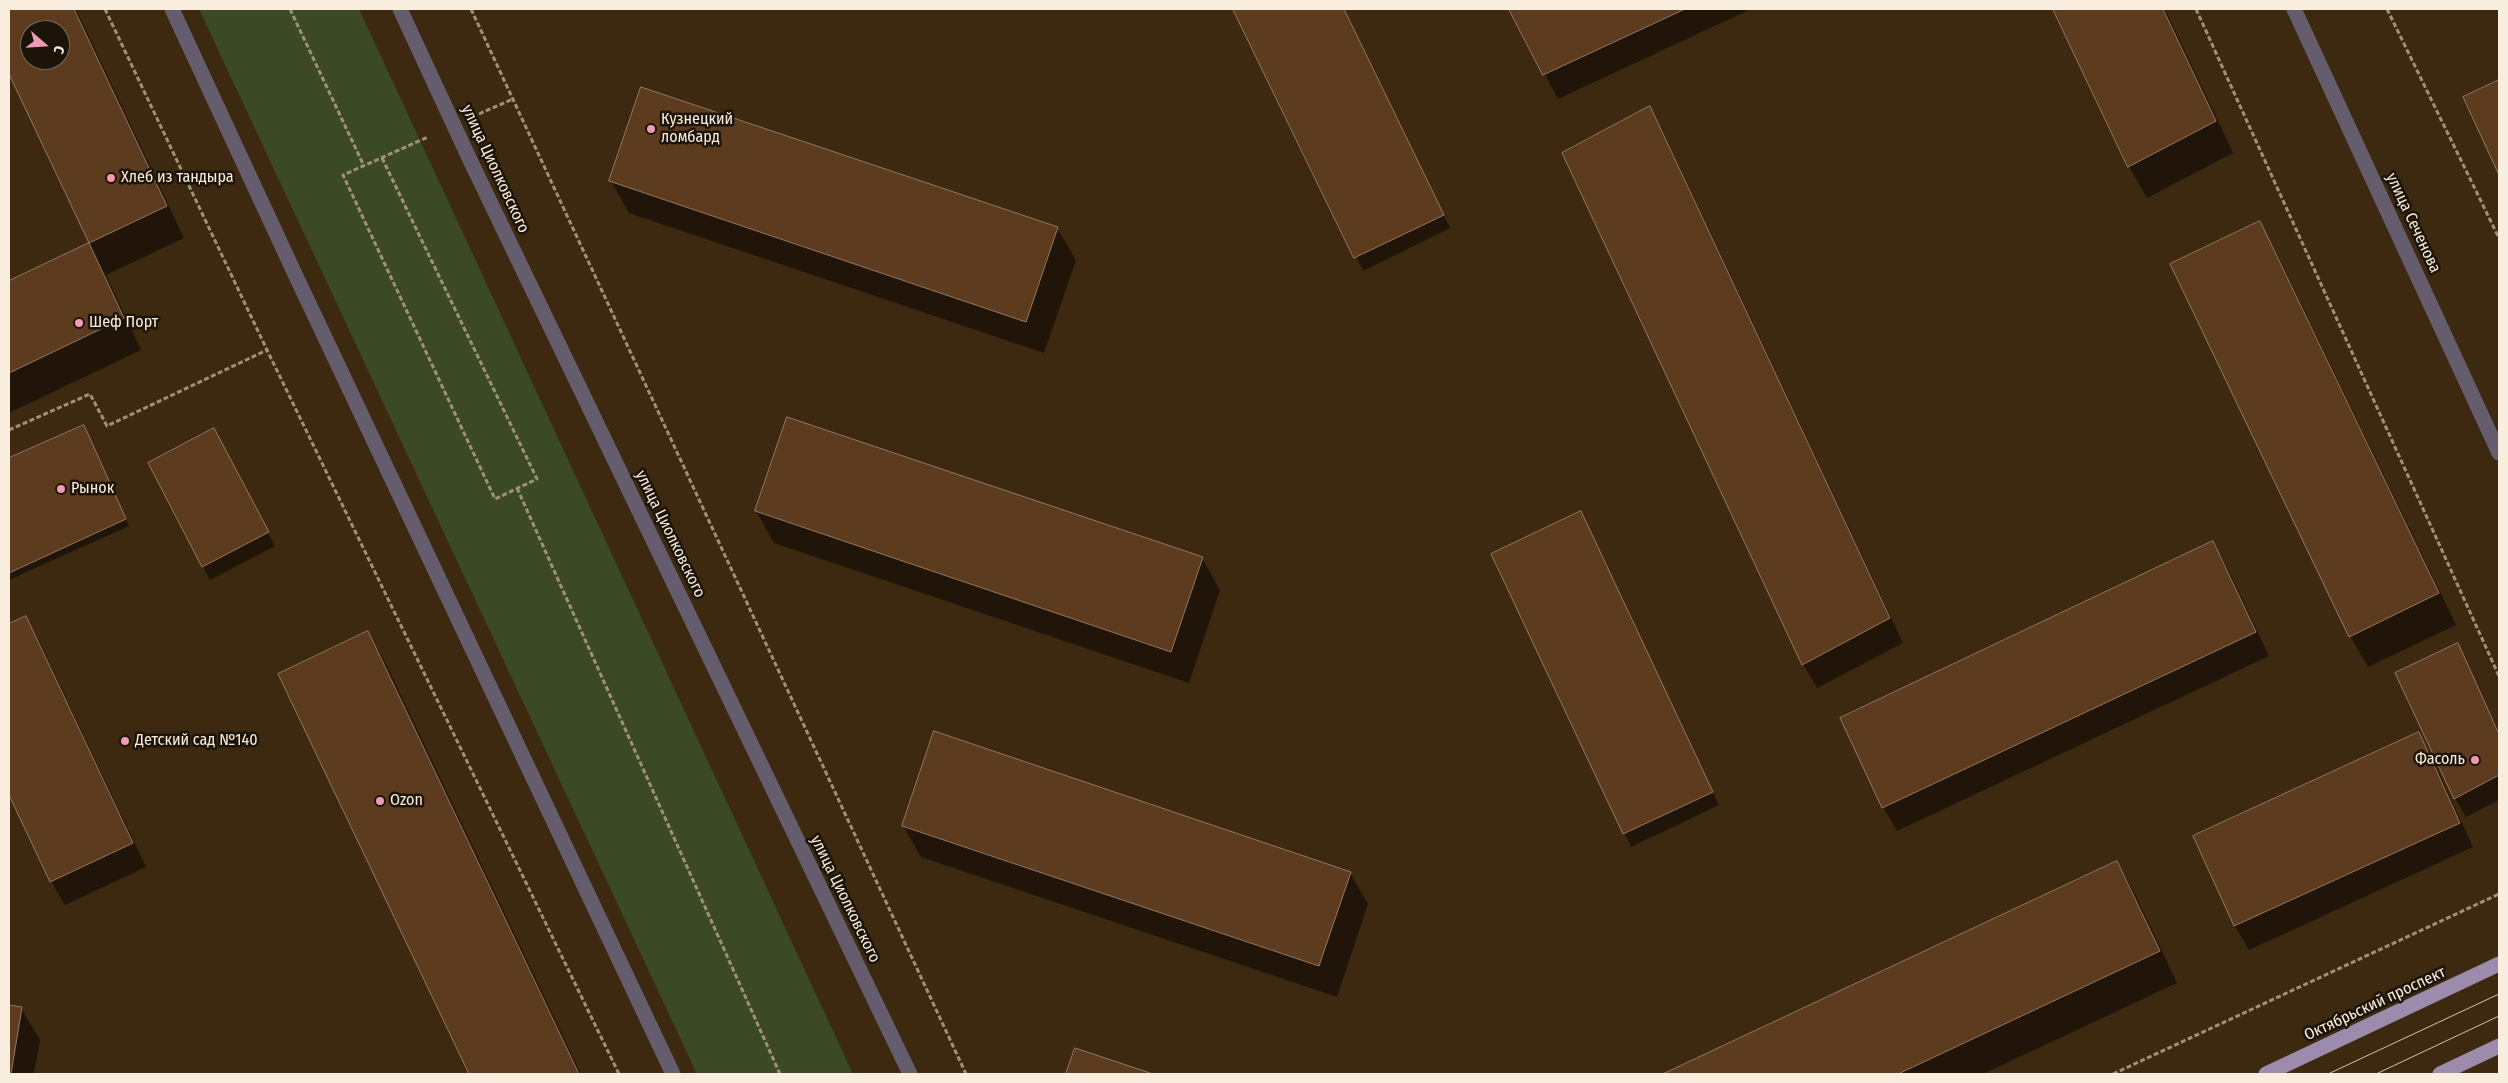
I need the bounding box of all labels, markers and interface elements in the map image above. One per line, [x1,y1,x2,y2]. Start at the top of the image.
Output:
north arrow [20,20,70,70]
text: С [49,43,68,56]
street label: улица Циолковского [457,102,533,236]
place label: Кузнецкий ломбард [661,110,733,148]
marker: Кузнецкий ломбард [645,123,657,135]
place label: Хлеб из тандыра [121,168,234,188]
street label: улица Сеченова [2381,170,2445,276]
marker: Хлеб из тандыра [105,172,117,184]
place label: Шеф Порт [89,313,158,333]
marker: Шеф Порт [73,317,85,329]
street label: улица Циолковского [631,467,709,601]
place label: Рынок [71,479,114,499]
marker: Рынок [55,483,67,495]
place label: Детский сад №140 [135,731,258,751]
marker: Детский сад №140 [119,735,131,747]
place label: Фасоль [2415,750,2465,770]
marker: Фасоль [2469,754,2481,766]
place label: Ozon [390,791,423,811]
marker: Ozon [374,795,386,807]
street label: улица Циолковского [806,832,884,966]
street label: Октябрьский проспект [2301,963,2449,1045]

